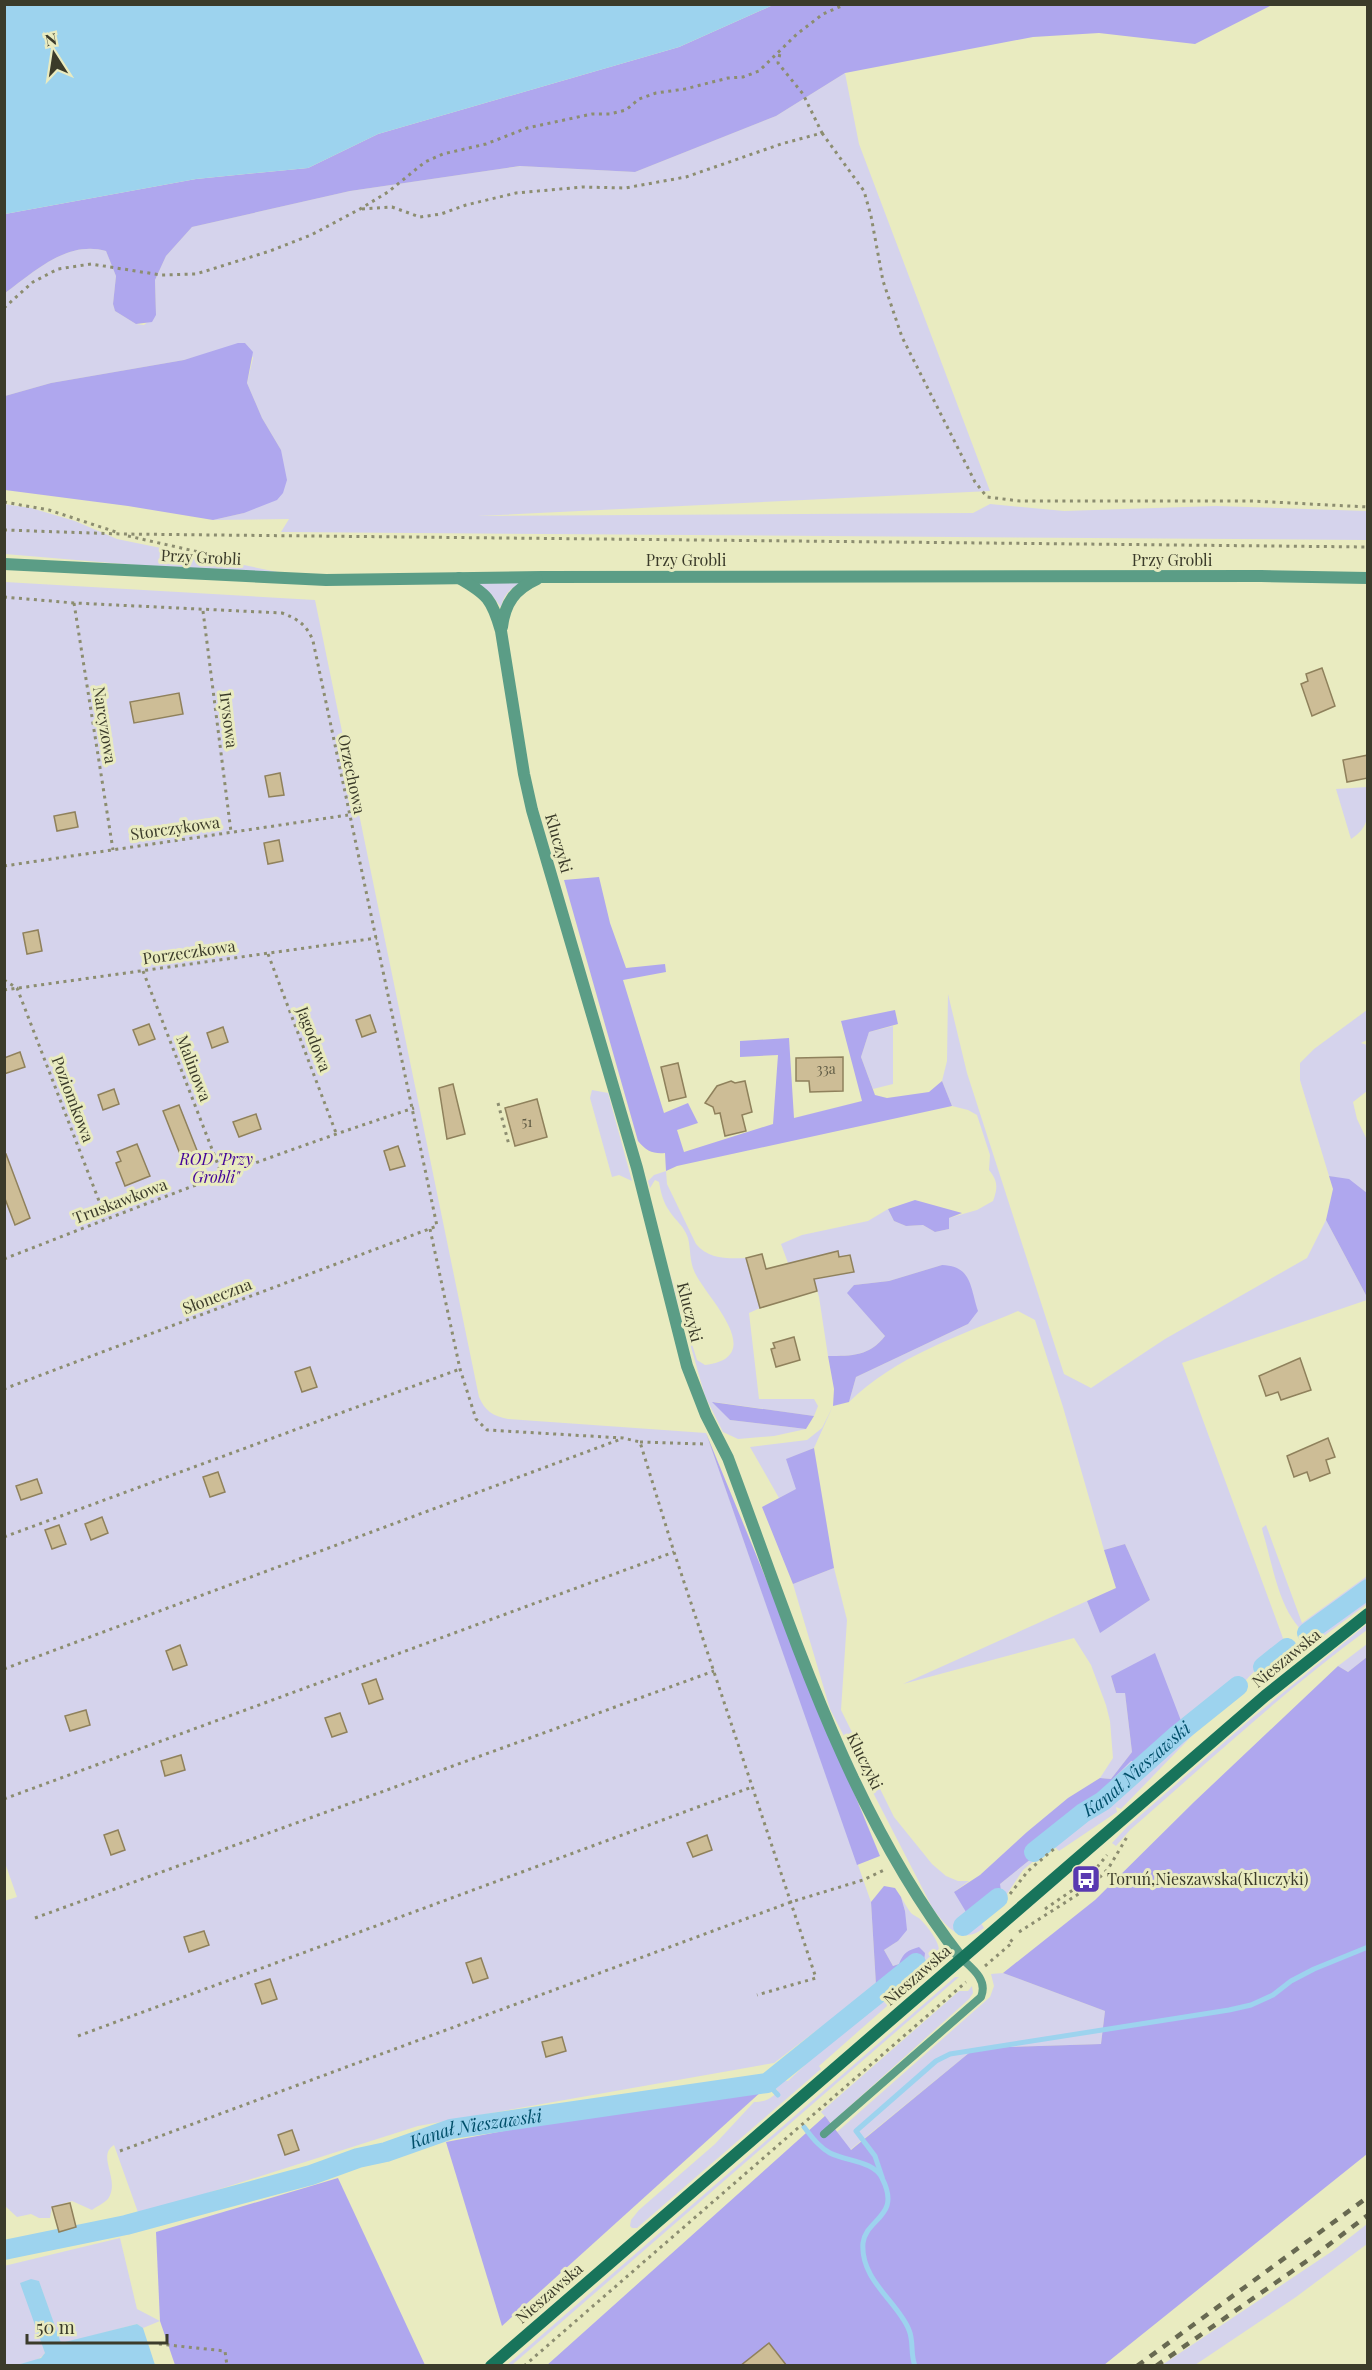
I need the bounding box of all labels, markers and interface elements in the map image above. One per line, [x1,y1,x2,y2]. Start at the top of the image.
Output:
north arrow [24,24,84,84]
text: N [43,27,59,50]
street label: Przy Grobli [160,544,242,569]
street label: Przy Grobli [646,549,727,570]
street label: Przy Grobli [1132,549,1213,570]
street label: Narcyzowa [89,685,122,765]
street label: Irysowa [216,691,243,749]
street label: Orzechowa [334,732,371,816]
street label: Storczykowa [129,811,221,844]
street label: Kluczyki [541,811,578,875]
street label: Porzeczkowa [141,935,237,968]
street label: Jagodowa [292,1002,336,1074]
street label: Malinowa [172,1032,217,1104]
street label: Poziomkowa [47,1053,99,1145]
house number: 33a [816,1059,836,1078]
house number: 51 [522,1112,533,1131]
park label: ROD "Przy Grobli" [178,1148,253,1187]
street label: Truskawkowa [70,1173,170,1228]
street label: Słoneczna [179,1273,254,1318]
street label: Kluczyki [673,1280,708,1344]
street label: Nieszawska [1247,1623,1324,1692]
water label: Kanał Nieszawski [1077,1715,1196,1822]
street label: Kluczyki [843,1729,888,1793]
bus stop icon: Toruń,Nieszawska(Kluczyki) [1070,1863,1102,1895]
place label: Toruń,Nieszawska(Kluczyki) [1107,1868,1309,1889]
street label: Nieszawska [879,1940,955,2010]
water label: Kanał Nieszawski [405,2103,544,2154]
street label: Nieszawska [511,2258,587,2328]
scale bar [27,2307,166,2345]
text: 50 m [36,2315,75,2339]

